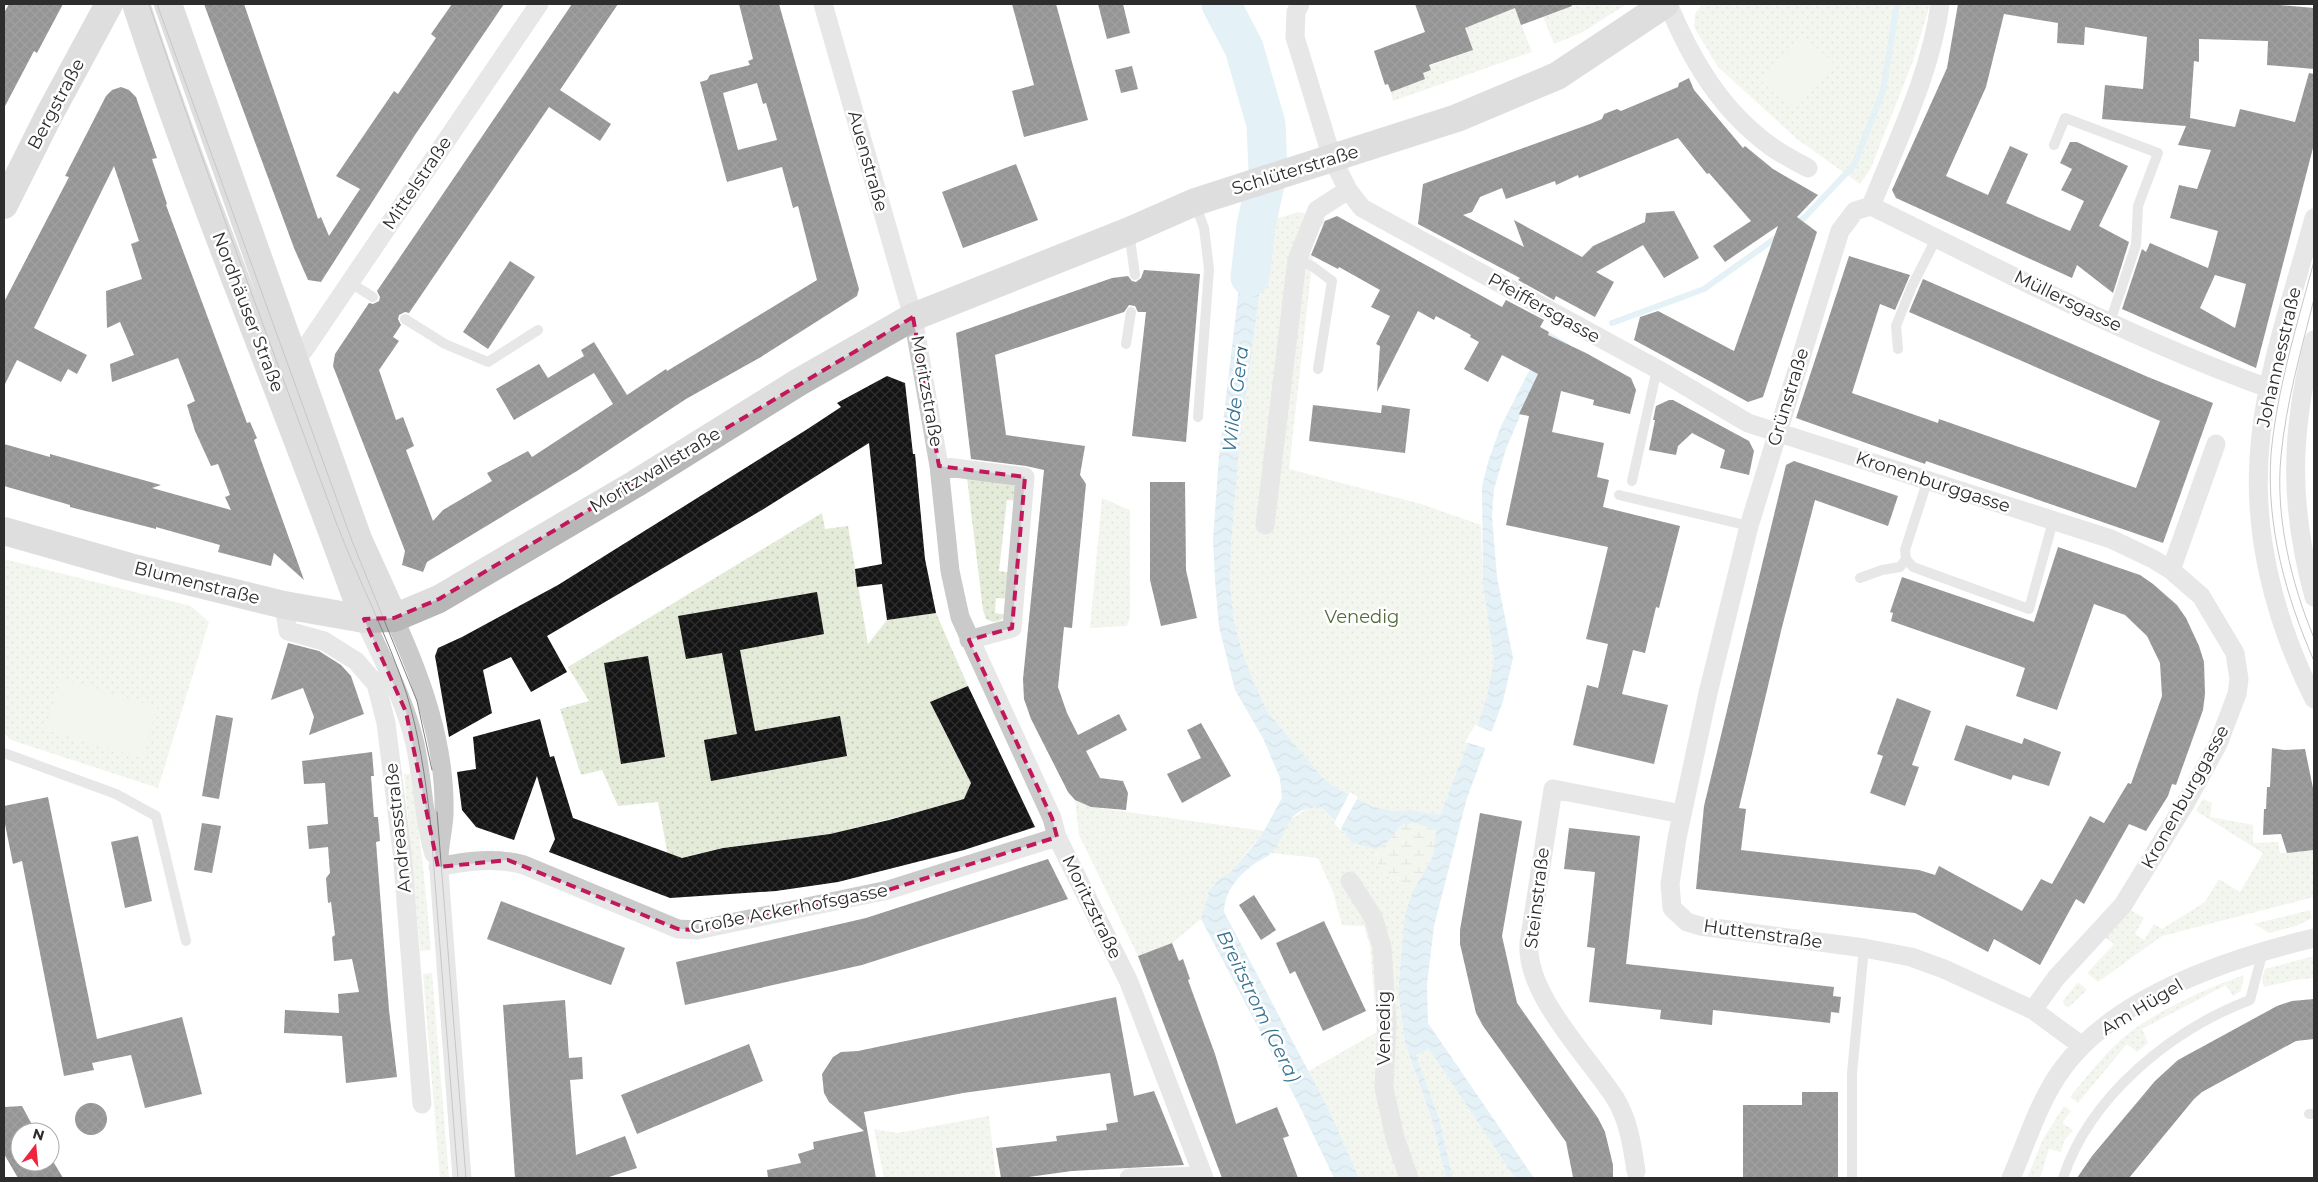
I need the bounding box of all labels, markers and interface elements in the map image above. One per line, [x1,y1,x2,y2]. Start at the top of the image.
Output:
street label: Bergstraße [23,55,89,153]
street label: Auenstraße [843,108,893,214]
street label: Mittelstraße [378,132,456,234]
street label: Schlüterstraße [1229,140,1361,200]
street label: Nordhäuser Straße [207,229,289,395]
street label: Müllersgasse [2011,265,2126,337]
street label: Pfeiffersgasse [1484,268,1604,348]
street label: Johannesstraße [2252,285,2306,430]
street label: Moritzstraße [906,334,948,449]
water label: Wilde Gera [1218,345,1253,453]
street label: Grünstraße [1763,345,1813,449]
street label: Moritzwallstraße [586,422,724,518]
street label: Kronenburggasse [1853,447,2013,517]
street label: Blumenstraße [132,557,262,609]
park label: Venedig [1325,606,1399,628]
street label: Kronenburggasse [2136,721,2234,873]
street label: Andreasstraße [380,762,416,894]
street label: Steinstraße [1520,846,1554,950]
street label: Moritzstraße [1057,851,1127,963]
street label: Große Ackerhofsgasse [688,879,890,939]
street label: Huttenstraße [1702,915,1824,953]
water label: Breitstrom (Gera) [1212,926,1305,1086]
street label: Am Hügel [2097,974,2187,1040]
street label: Venedig [1373,991,1395,1065]
north arrow [10,1122,60,1172]
text: N [31,1124,47,1145]

